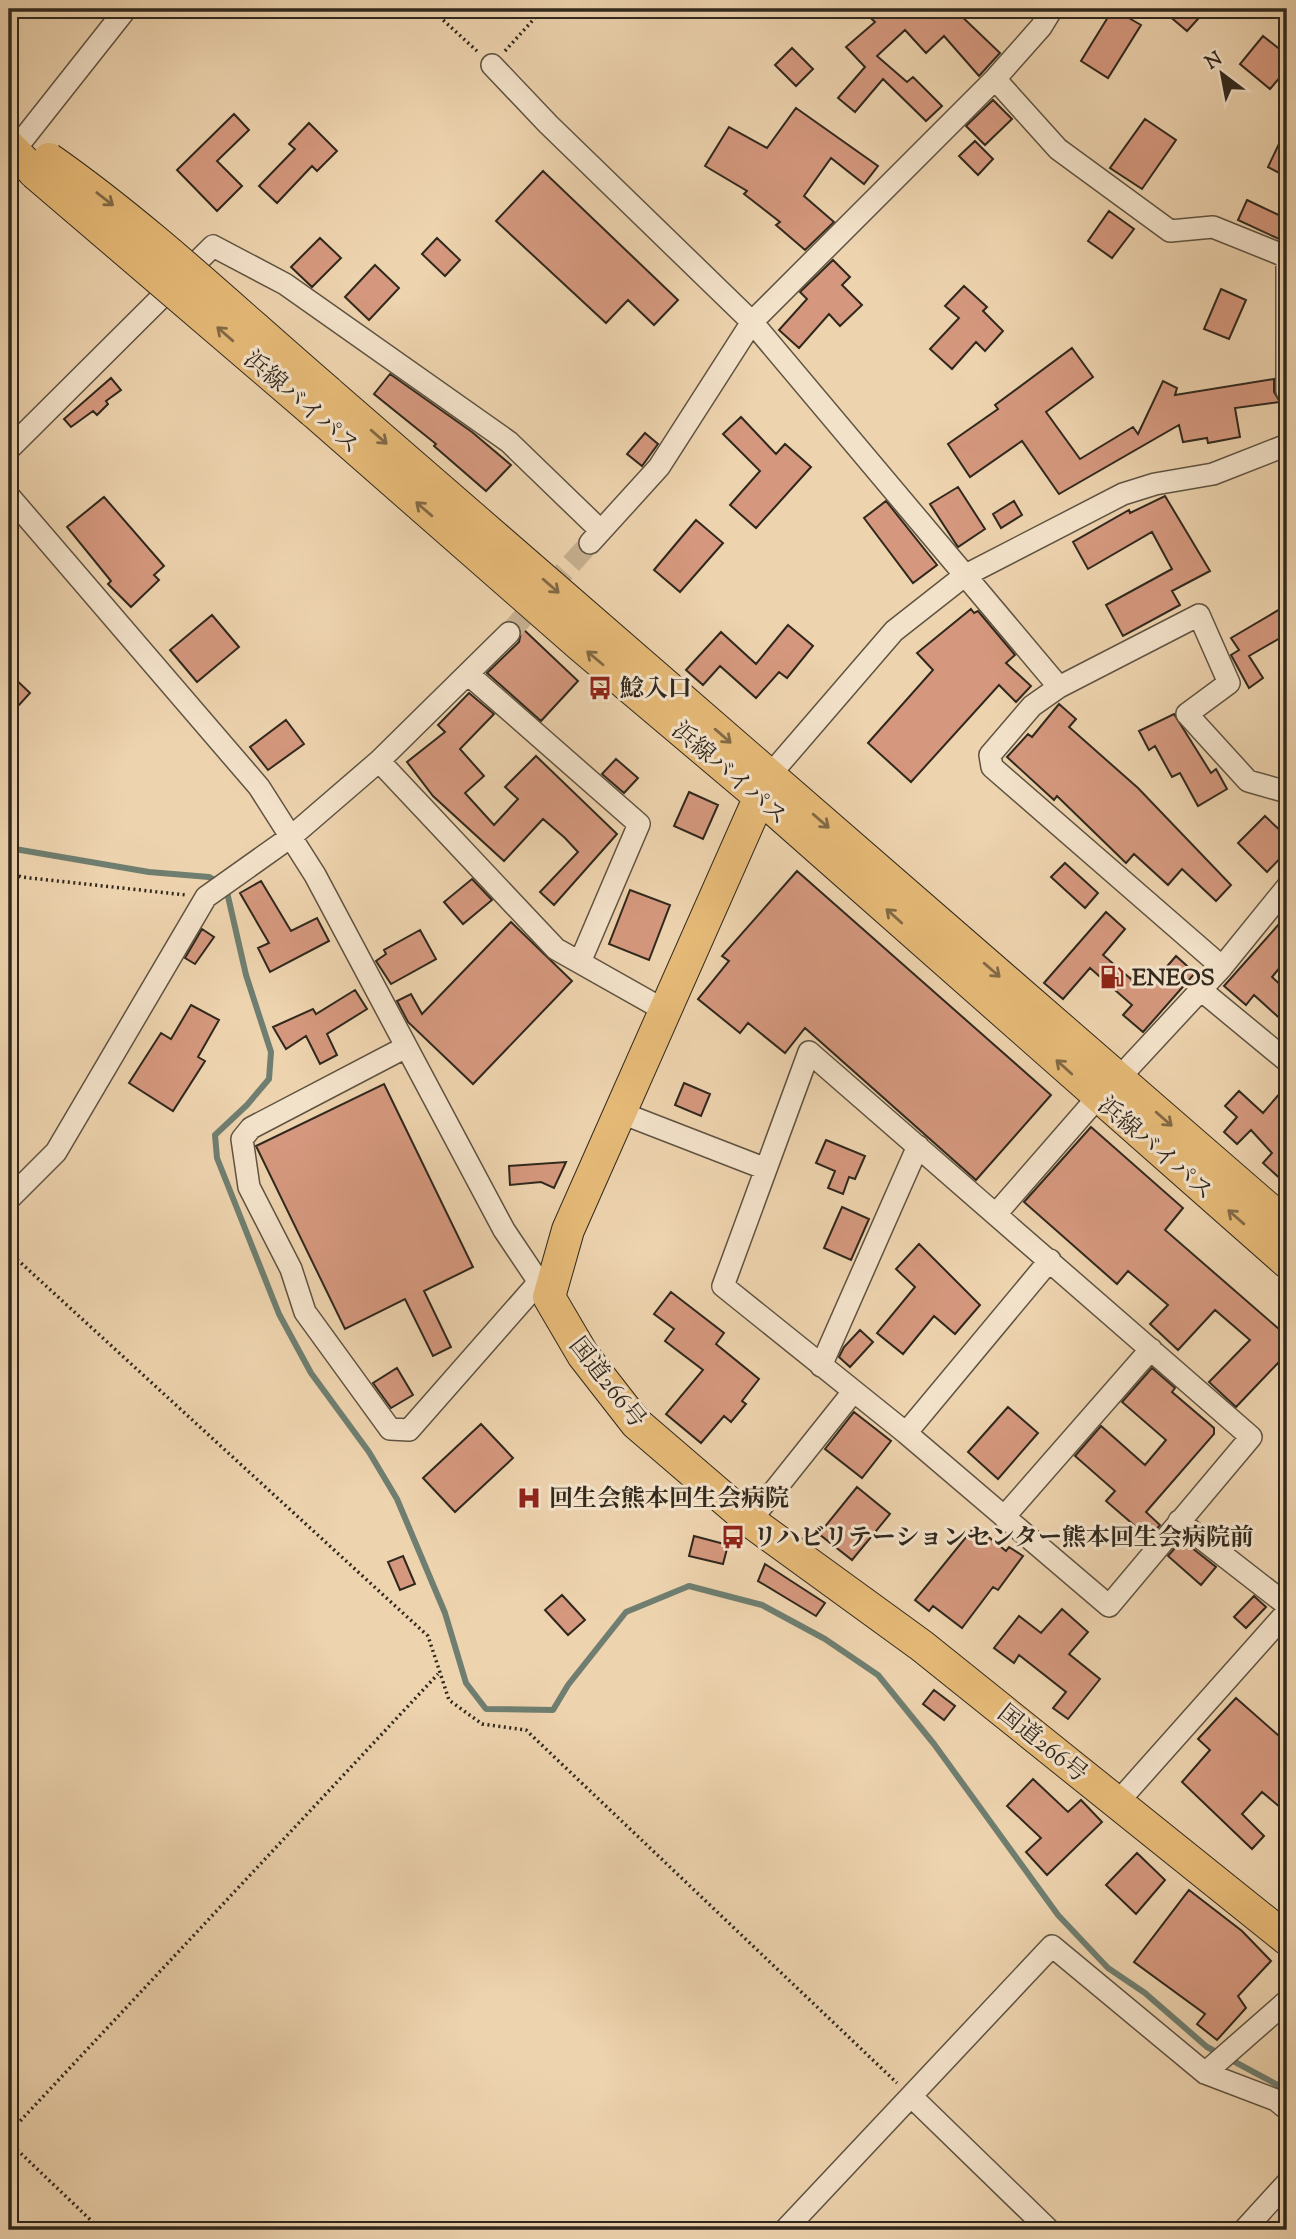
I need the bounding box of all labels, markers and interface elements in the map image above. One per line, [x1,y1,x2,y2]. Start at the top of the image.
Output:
north arrow [1188,38,1258,108]
text: N [1201,46,1228,77]
one-way arrow [95,191,114,206]
one-way arrow [216,326,234,342]
street label: 浜線バイパス [235,344,366,463]
one-way arrow [370,429,388,445]
one-way arrow [415,501,433,517]
one-way arrow [542,578,560,594]
one-way arrow [587,651,605,666]
place label: 鯰入口 [620,673,692,707]
bus stop icon: 鯰入口 [586,674,614,702]
street label: 浜線バイパス [663,715,794,834]
one-way arrow [713,727,731,743]
one-way arrow [812,813,830,829]
one-way arrow [885,908,903,924]
one-way arrow [983,962,1001,978]
place label: ENEOS [1132,962,1215,996]
fuel station icon: ENEOS [1098,963,1126,991]
one-way arrow [1055,1059,1073,1075]
street label: 浜線バイパス [1089,1090,1220,1209]
one-way arrow [1155,1111,1173,1127]
one-way arrow [1227,1209,1245,1225]
street label: 国道266号 [560,1331,653,1436]
place label: 回生会熊本回生会病院 [549,1483,789,1517]
hospital icon: 回生会熊本回生会病院 [515,1484,543,1512]
place label: リハビリテーションセンター熊本回生会病院前 [753,1522,1254,1556]
bus stop icon: リハビリテーションセンター熊本回生会病院前 [719,1523,747,1551]
street label: 国道266号 [989,1698,1094,1791]

